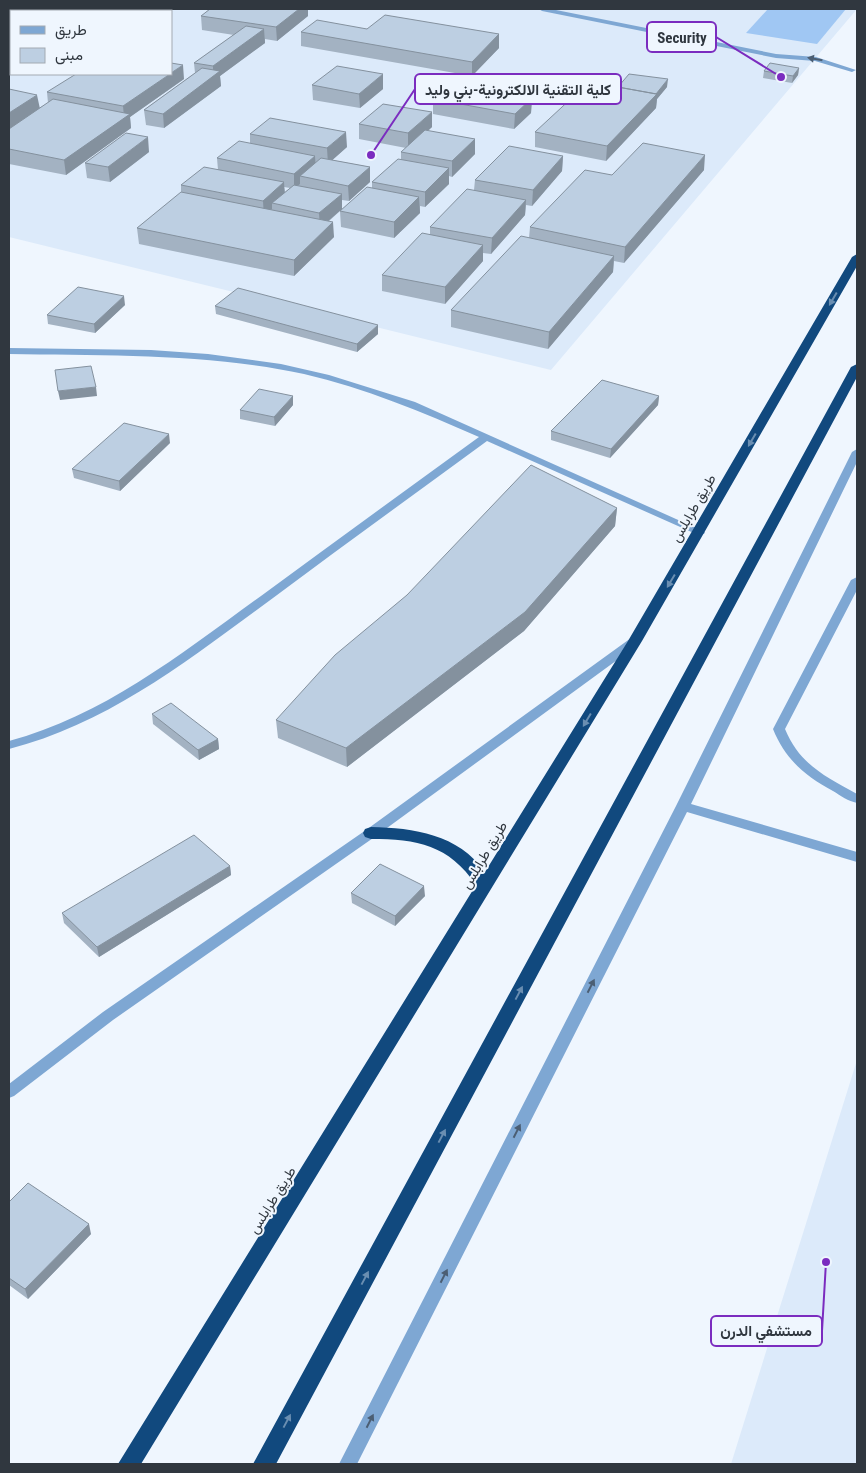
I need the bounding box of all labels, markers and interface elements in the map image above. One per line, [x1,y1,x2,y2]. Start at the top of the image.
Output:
legend [10,10,172,75]
text: طريق [55,21,87,40]
callout: Security [647,22,716,52]
text: Security [657,29,707,47]
text: مبنى [55,46,83,65]
one-way arrow [806,55,822,63]
callout: كلية التقنية الالكترونية-بني وليد [415,74,621,104]
text: كلية التقنية الالكترونية-بني وليد [425,81,611,103]
one-way arrow [829,291,837,306]
one-way arrow [748,433,757,447]
street label: طريق طرابلس [667,471,720,545]
one-way arrow [667,573,675,588]
one-way arrow [583,713,592,726]
street label: طريق طرابلس [458,818,511,892]
one-way arrow [587,979,595,993]
one-way arrow [515,986,524,999]
one-way arrow [514,1124,522,1138]
one-way arrow [438,1128,446,1143]
street label: طريق طرابلس [245,1164,300,1237]
one-way arrow [440,1269,448,1283]
one-way arrow [361,1271,369,1286]
callout: مستشفي الدرن [711,1316,822,1346]
text: مستشفي الدرن [720,1322,812,1344]
one-way arrow [366,1414,374,1428]
one-way arrow [283,1415,292,1428]

